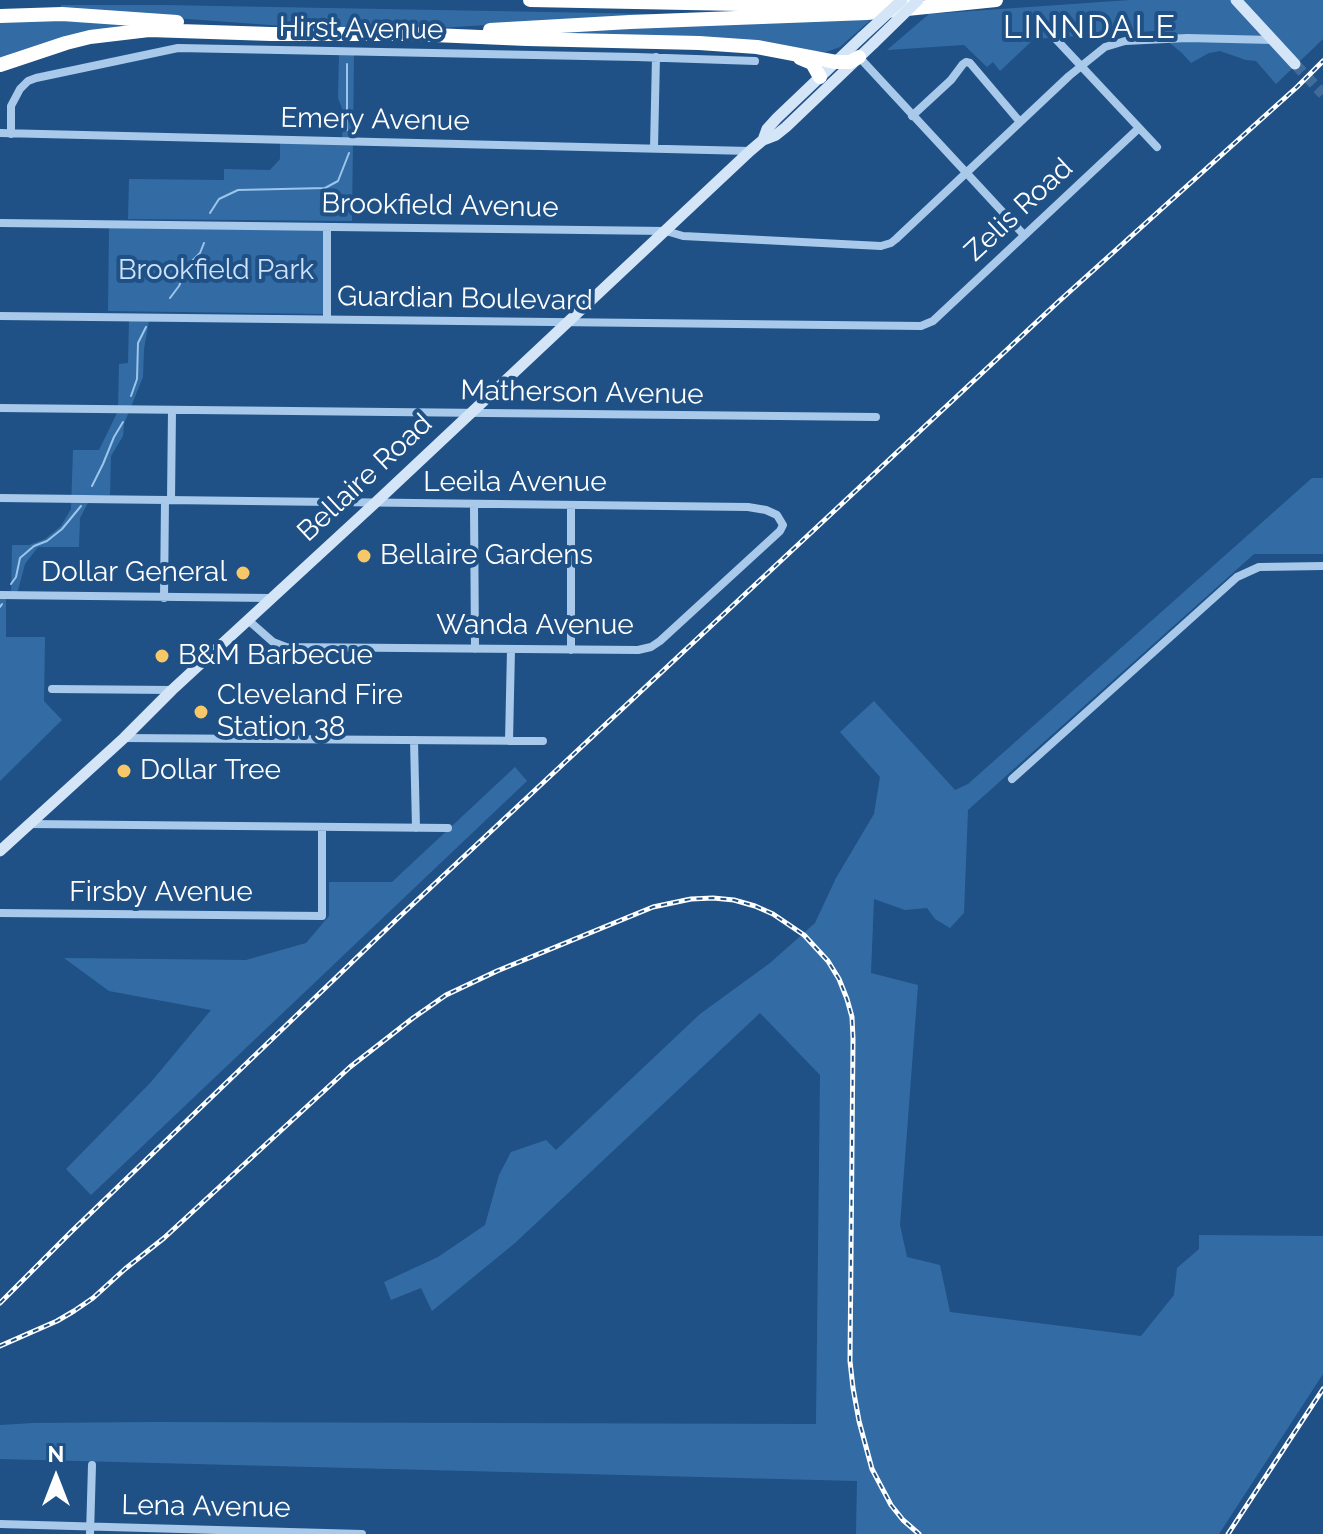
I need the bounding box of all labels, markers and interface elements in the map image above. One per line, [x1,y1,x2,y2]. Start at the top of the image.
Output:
district label: LINNDALE [1003,9,1177,47]
street label: Hirst Avenue [278,11,444,47]
street label: Emery Avenue [280,102,470,138]
street label: Zelis Road [958,152,1080,268]
street label: Brookfield Avenue [321,187,559,225]
park label: Brookfield Park [118,254,314,288]
street label: Guardian Boulevard [337,280,593,318]
street label: Matherson Avenue [460,374,704,412]
street label: Bellaire Road [291,407,439,549]
street label: Leeila Avenue [423,466,607,500]
place label: Bellaire Gardens [380,539,593,573]
marker: Bellaire Gardens [355,547,373,565]
place label: Dollar General [41,556,227,590]
marker: Dollar General [234,564,252,582]
street label: Wanda Avenue [436,609,634,643]
place label: B&M Barbecue [178,639,373,673]
marker: B&M Barbecue [153,647,171,665]
place label: Cleveland Fire Station 38 [217,679,403,745]
marker: Cleveland Fire Station 38 [192,703,210,721]
place label: Dollar Tree [140,754,281,788]
marker: Dollar Tree [115,762,133,780]
street label: Firsby Avenue [69,876,253,910]
north arrow [16,1438,96,1518]
text: N [48,1441,64,1467]
street label: Lena Avenue [121,1489,291,1525]

